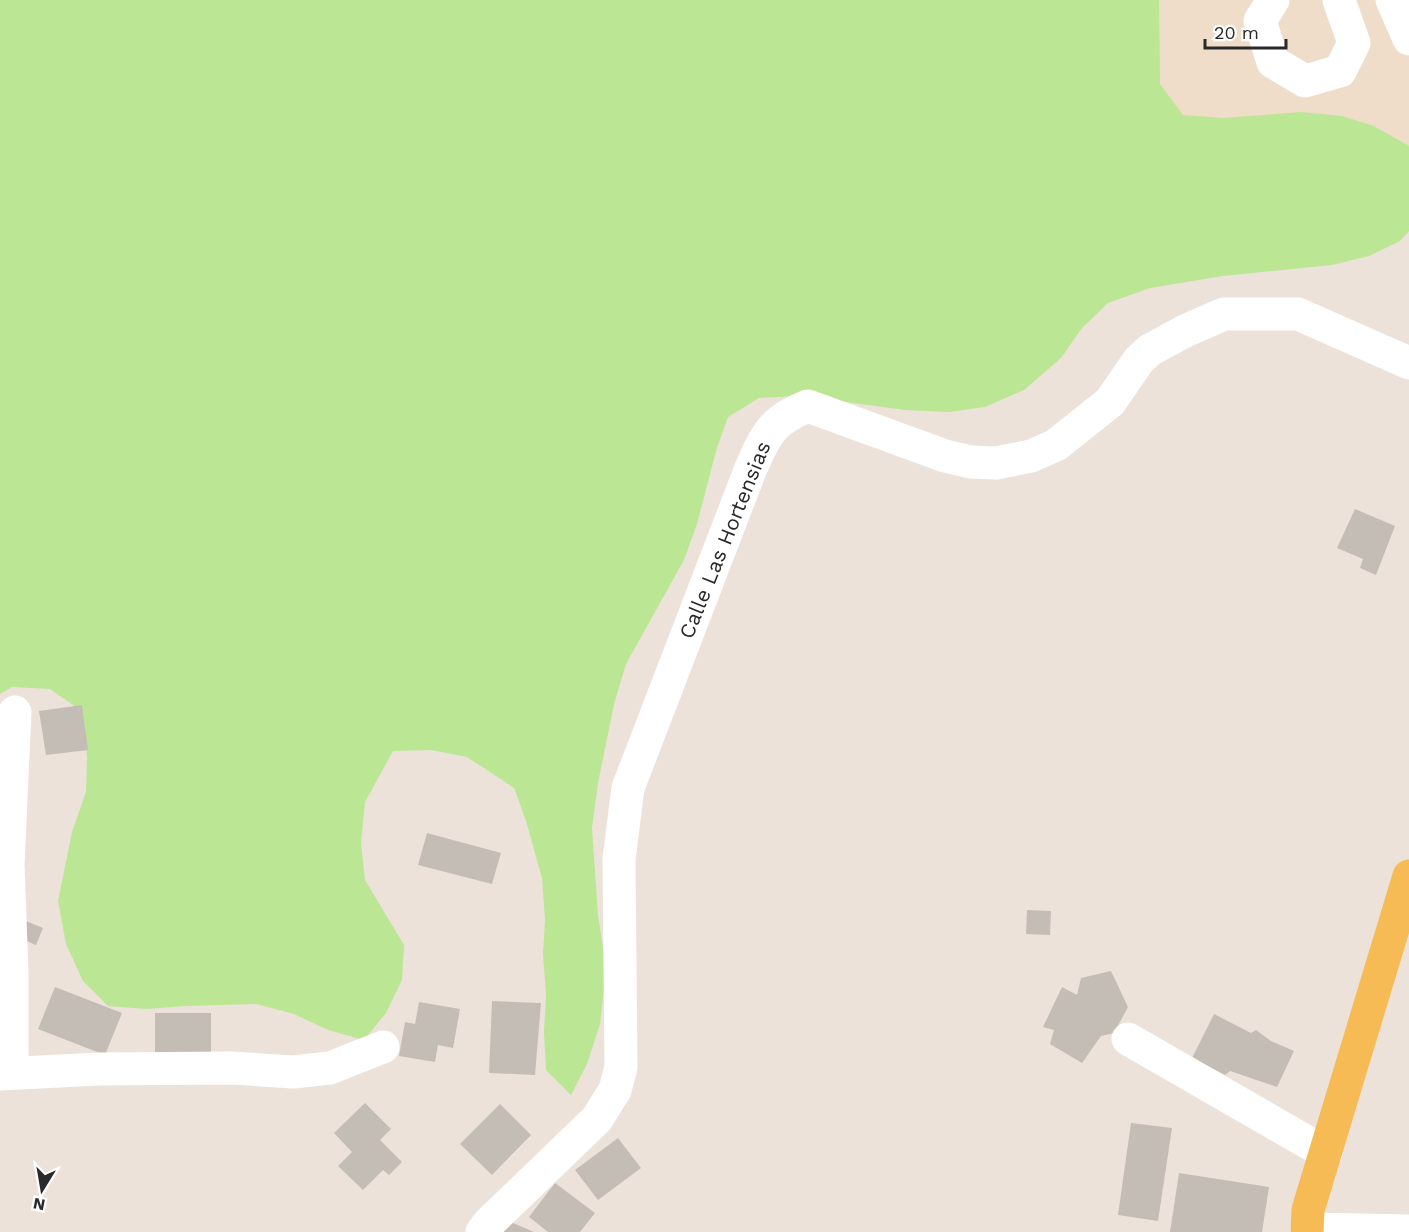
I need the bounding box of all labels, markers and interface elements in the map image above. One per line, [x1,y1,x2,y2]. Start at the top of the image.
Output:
scale bar [1205,12,1286,50]
text: 20 m [1214,22,1259,43]
street label: Calle Las Hortensias [674,438,776,642]
north arrow [12,1160,72,1220]
text: N [32,1194,47,1215]

